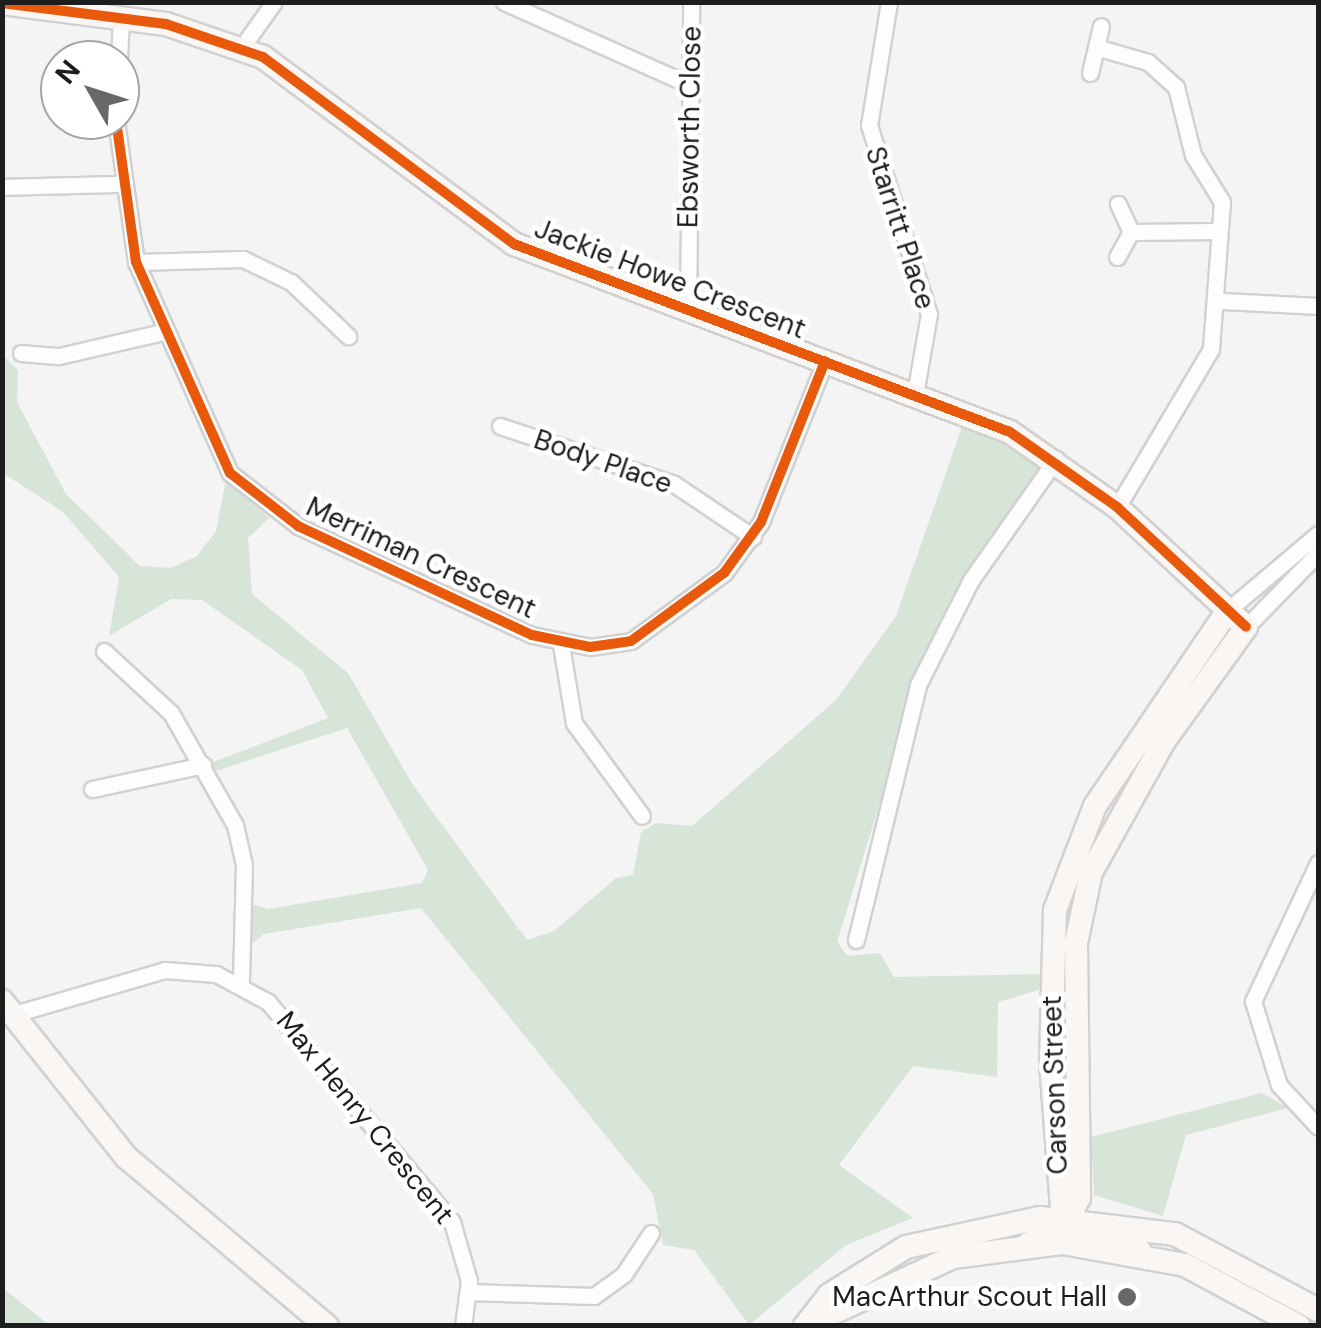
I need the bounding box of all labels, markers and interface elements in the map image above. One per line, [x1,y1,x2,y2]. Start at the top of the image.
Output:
street label: Ebsworth Close [671,26,709,228]
north arrow [40,40,140,140]
text: N [47,52,89,92]
street label: Starritt Place [858,142,942,314]
street label: Jackie Howe Crescent [530,212,810,346]
street label: Body Place [530,423,676,501]
street label: Merriman Crescent [301,490,541,626]
street label: Carson Street [1035,995,1075,1175]
street label: Max Henry Crescent [269,1005,461,1231]
place label: MacArthur Scout Hall [832,1280,1107,1314]
marker: MacArthur Scout Hall [1116,1286,1138,1308]

